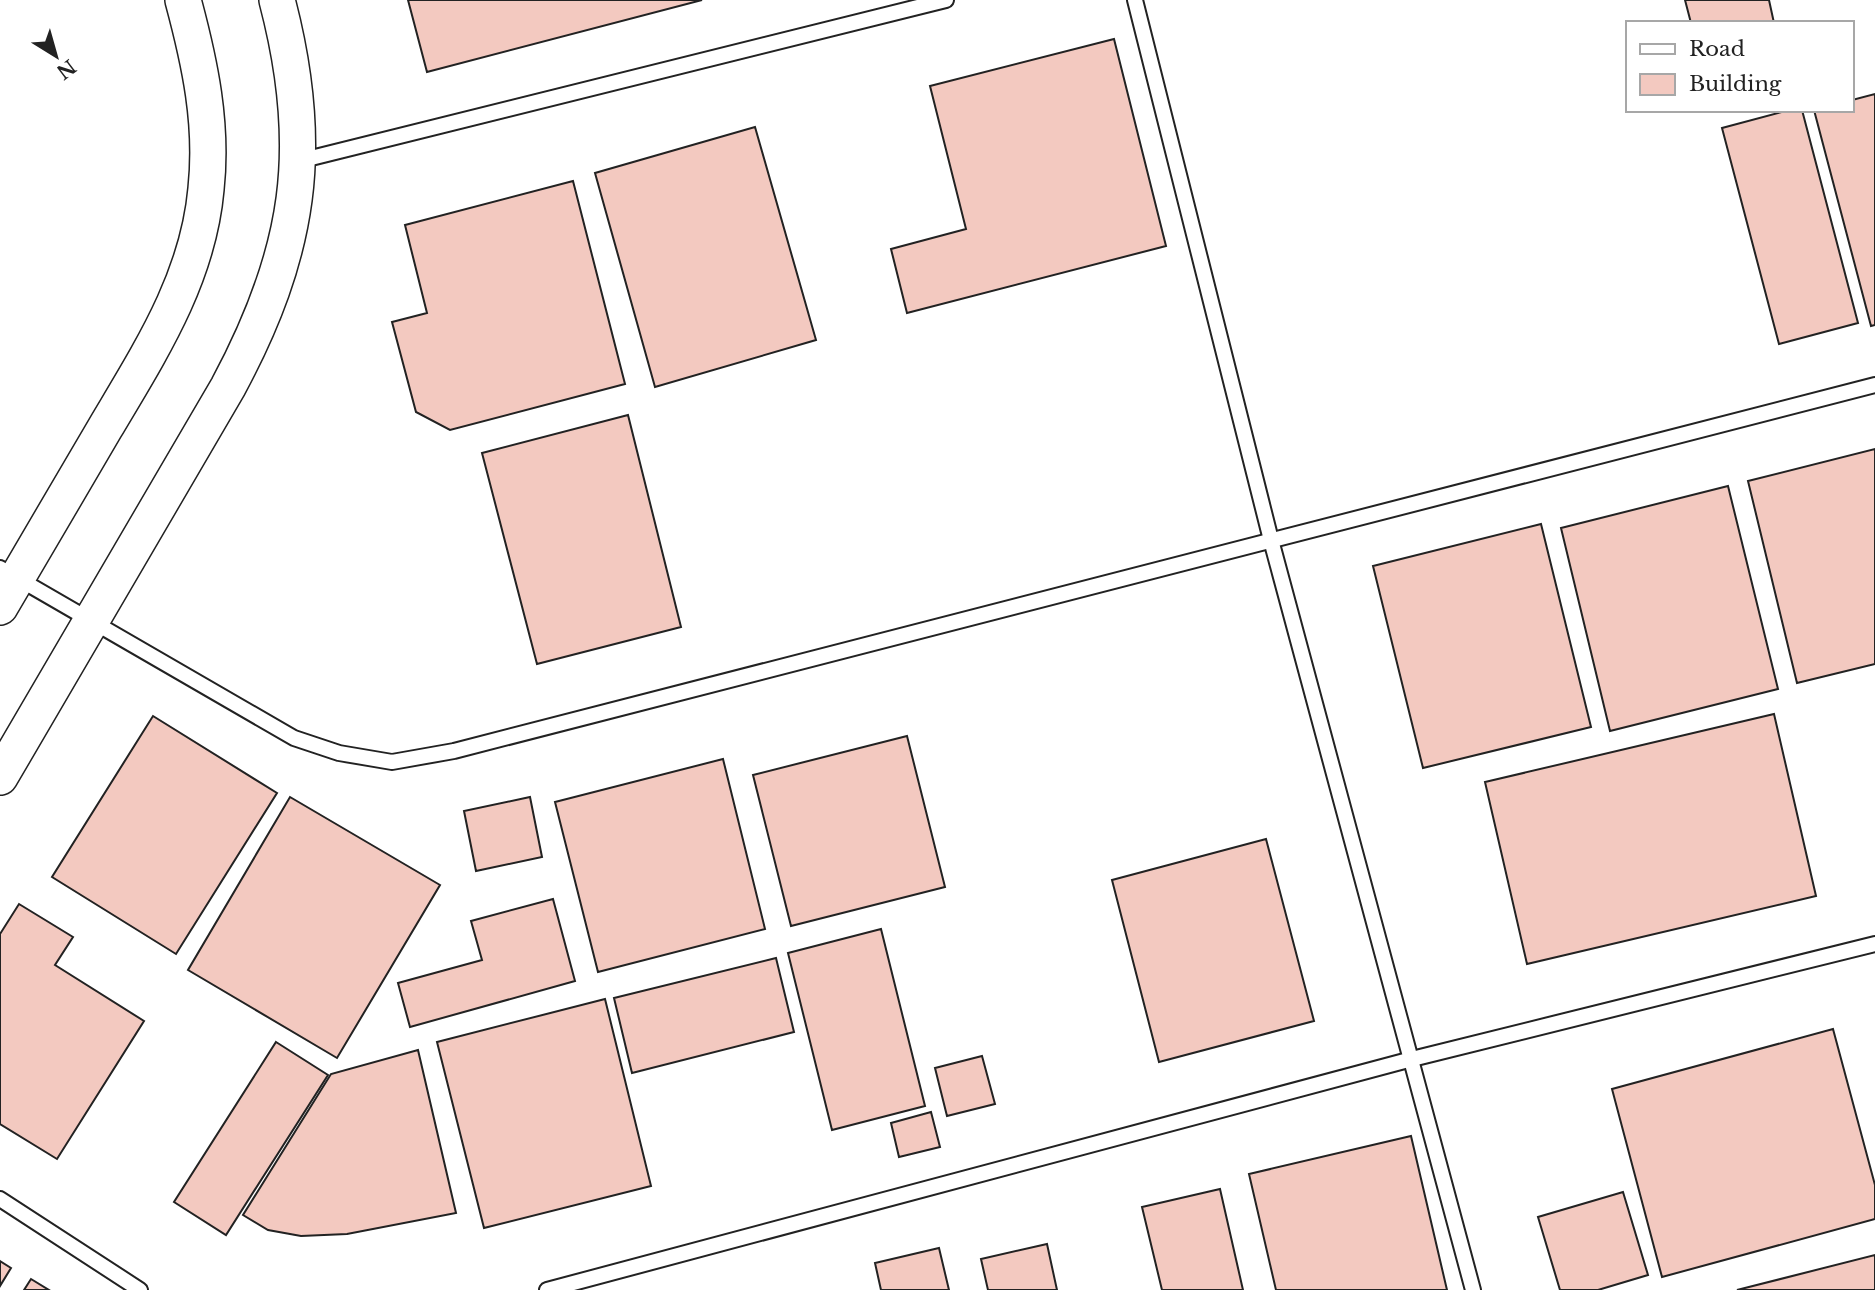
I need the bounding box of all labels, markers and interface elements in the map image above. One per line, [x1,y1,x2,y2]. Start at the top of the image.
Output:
north arrow [21,21,91,91]
legend [1626,21,1854,112]
text: Road [1689,36,1745,62]
text: N [52,55,80,84]
text: Building [1689,71,1782,97]

